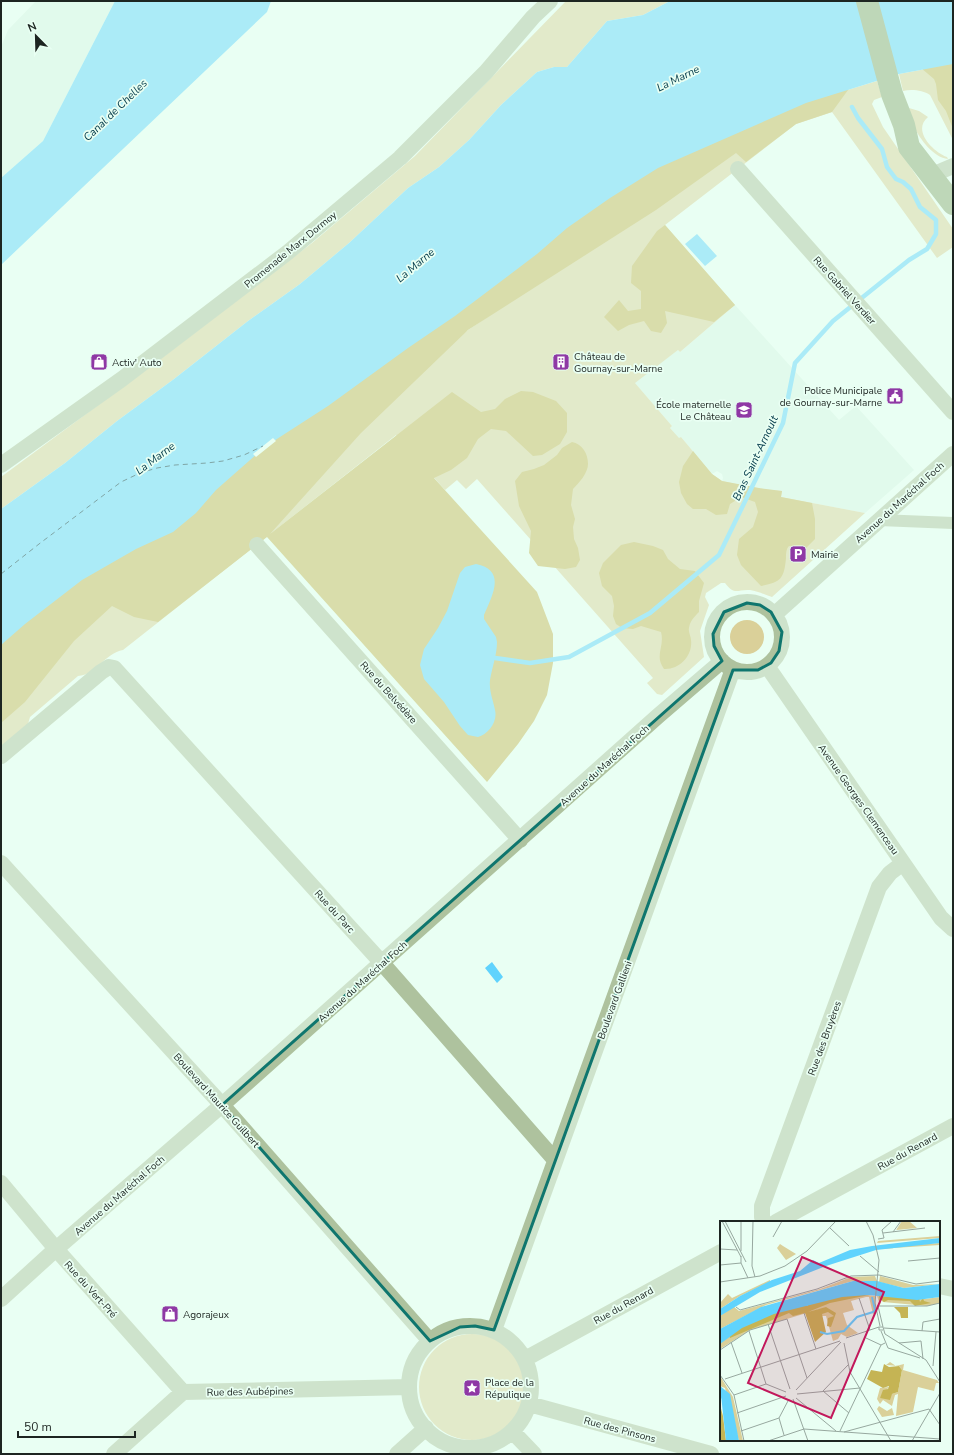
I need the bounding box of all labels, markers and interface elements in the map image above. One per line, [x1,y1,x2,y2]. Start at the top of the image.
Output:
north arrow [16,16,56,56]
text: N [26,19,39,36]
water label: La Marne [654,62,702,95]
water label: Canal de Chelles [80,76,151,145]
street label: Promenade Marx Dormoy [242,208,340,291]
water label: La Marne [393,245,438,286]
street label: Rue Gabriel Verdier [810,253,879,328]
place label: Château de Gournay-sur-Marne [574,350,663,376]
shop icon: Activ' Auto [89,352,109,372]
building icon: Château de Gournay-sur-Marne [551,352,571,372]
place label: Activ' Auto [112,356,162,370]
place label: Police Municipale de Gournay-sur-Marne [780,384,882,410]
public building icon: Police Municipale de Gournay-sur-Marne [885,386,905,406]
place label: École maternelle Le Château [656,398,731,424]
school or university icon: École maternelle Le Château [734,400,754,420]
water label: Bras Saint-Arnoult [729,412,782,503]
water label: La Marne [132,439,178,478]
street label: Avenue du Maréchal Foch [852,459,947,547]
parking icon: Mairie [788,544,808,564]
place label: Mairie [811,548,838,562]
street label: Rue du Belvédère [356,658,420,727]
street label: Avenue du Maréchal Foch [557,722,652,810]
street label: Avenue Georges Clemenceau [815,741,902,858]
street label: Rue du Parc [311,887,358,937]
street label: Avenue du Maréchal Foch [315,938,410,1026]
street label: Boulevard Gallieni [594,959,636,1041]
street label: Rue des Bruyères [805,999,845,1078]
street label: Boulevard Maurice Guilbert [170,1050,263,1151]
street label: Rue du Renard [875,1130,940,1174]
street label: Avenue du Maréchal Foch [71,1153,168,1239]
inset map [720,1221,940,1441]
street label: Rue du Vert-Pré [61,1258,120,1321]
street label: Rue du Renard [591,1284,656,1328]
shop icon: Agorajeux [160,1304,180,1324]
place label: Agorajeux [183,1308,230,1322]
place label: Place de la Répulique [485,1376,534,1402]
place icon: Place de la Répulique [462,1378,482,1398]
street label: Rue des Aubépines [207,1384,294,1400]
scale bar [18,1413,135,1439]
street label: Rue des Pinsons [582,1414,657,1446]
text: 50 m [24,1419,52,1435]

